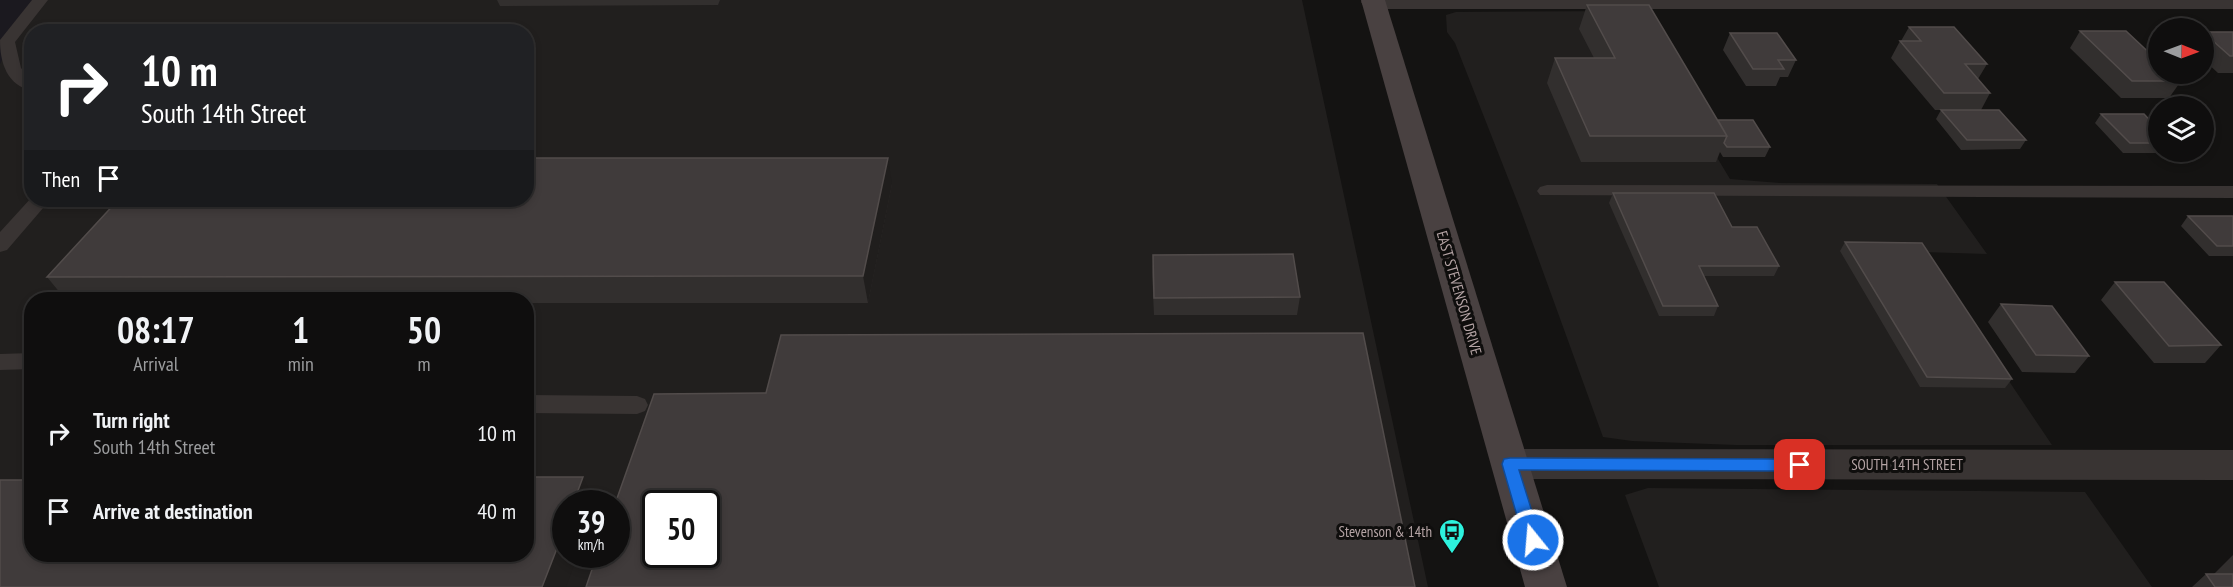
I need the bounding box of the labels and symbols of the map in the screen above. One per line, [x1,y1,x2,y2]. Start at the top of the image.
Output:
north arrow [2148,18,2214,84]
street label: EAST STEVENSON DRIVE [1433,229,1486,357]
pin [1774,439,1825,490]
street label: SOUTH 14TH STREET [1851,455,1963,474]
speed limit sign: 50 [642,490,720,568]
position arrow [1501,508,1565,572]
bus stop icon: Stevenson & 14th [1437,517,1467,555]
place label: Stevenson & 14th [1338,522,1432,541]

